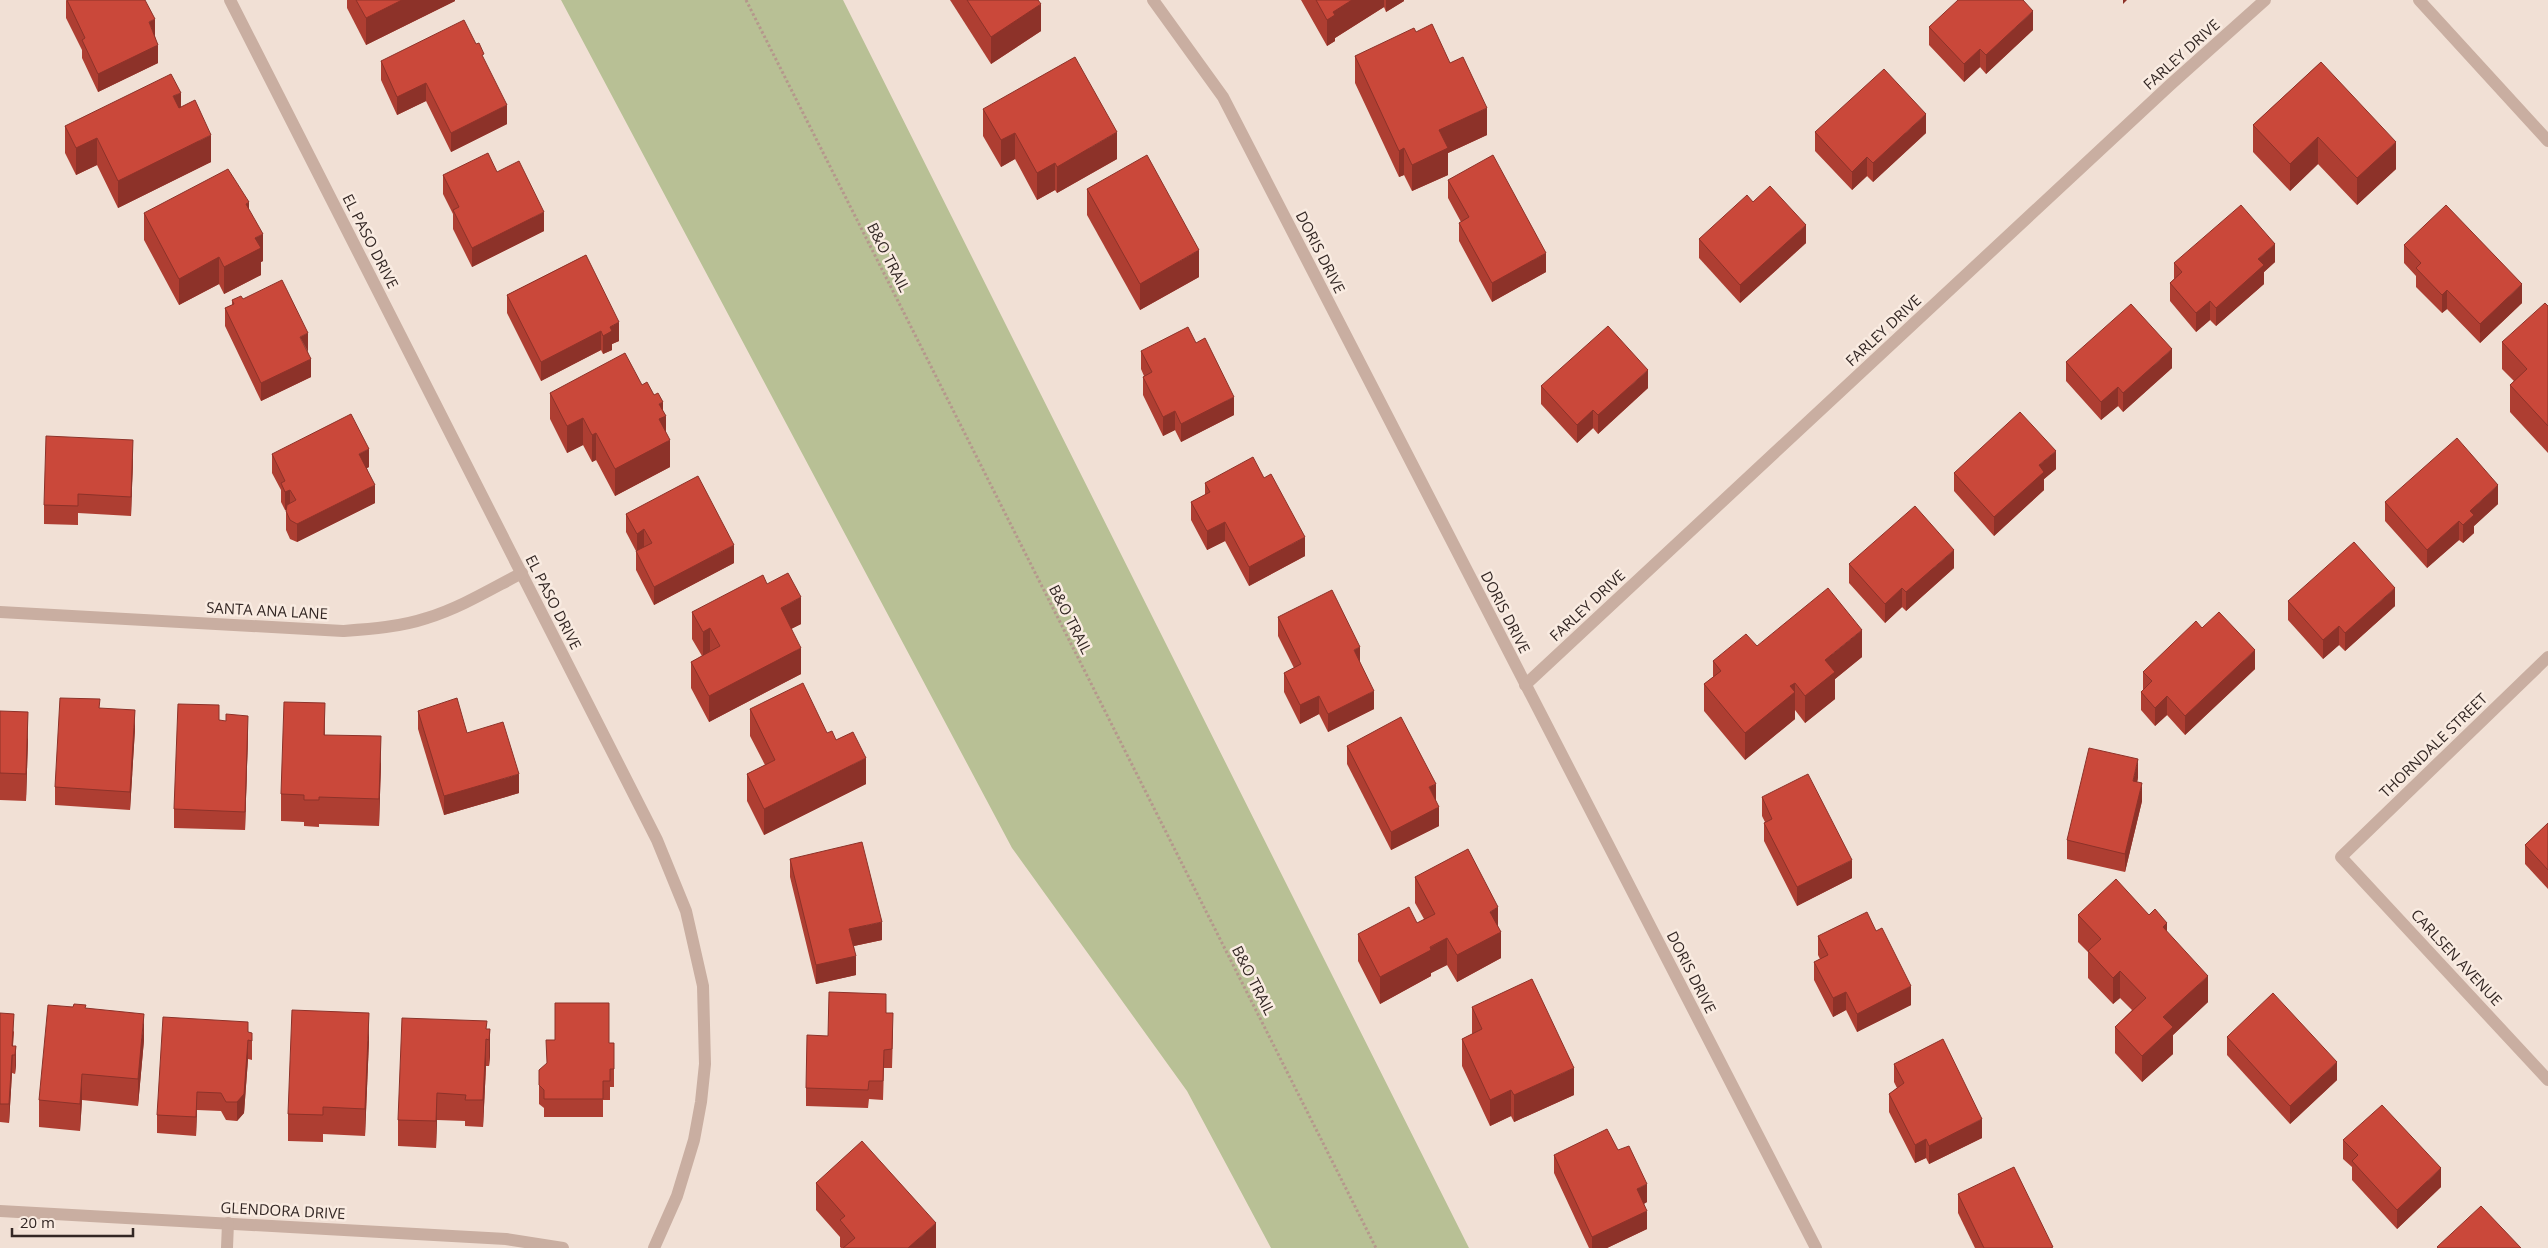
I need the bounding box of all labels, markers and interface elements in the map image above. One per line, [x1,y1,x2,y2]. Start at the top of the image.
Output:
street label: FARLEY DRIVE [2138,14,2224,94]
street label: EL PASO DRIVE [338,190,404,292]
street label: DORIS DRIVE [1292,207,1350,297]
street label: B&O TRAIL [863,219,915,295]
street label: FARLEY DRIVE [1841,290,1925,370]
street label: EL PASO DRIVE [521,551,587,653]
street label: FARLEY DRIVE [1545,565,1629,645]
street label: DORIS DRIVE [1477,567,1535,657]
street label: B&O TRAIL [1045,581,1097,657]
street label: SANTA ANA LANE [206,597,328,623]
street label: THORNDALE STREET [2375,688,2492,802]
street label: CARLSEN AVENUE [2407,904,2507,1010]
street label: DORIS DRIVE [1663,927,1721,1017]
street label: B&O TRAIL [1228,942,1280,1018]
street label: GLENDORA DRIVE [220,1197,346,1223]
scale bar [12,1206,134,1238]
text: 20 m [20,1212,55,1232]

